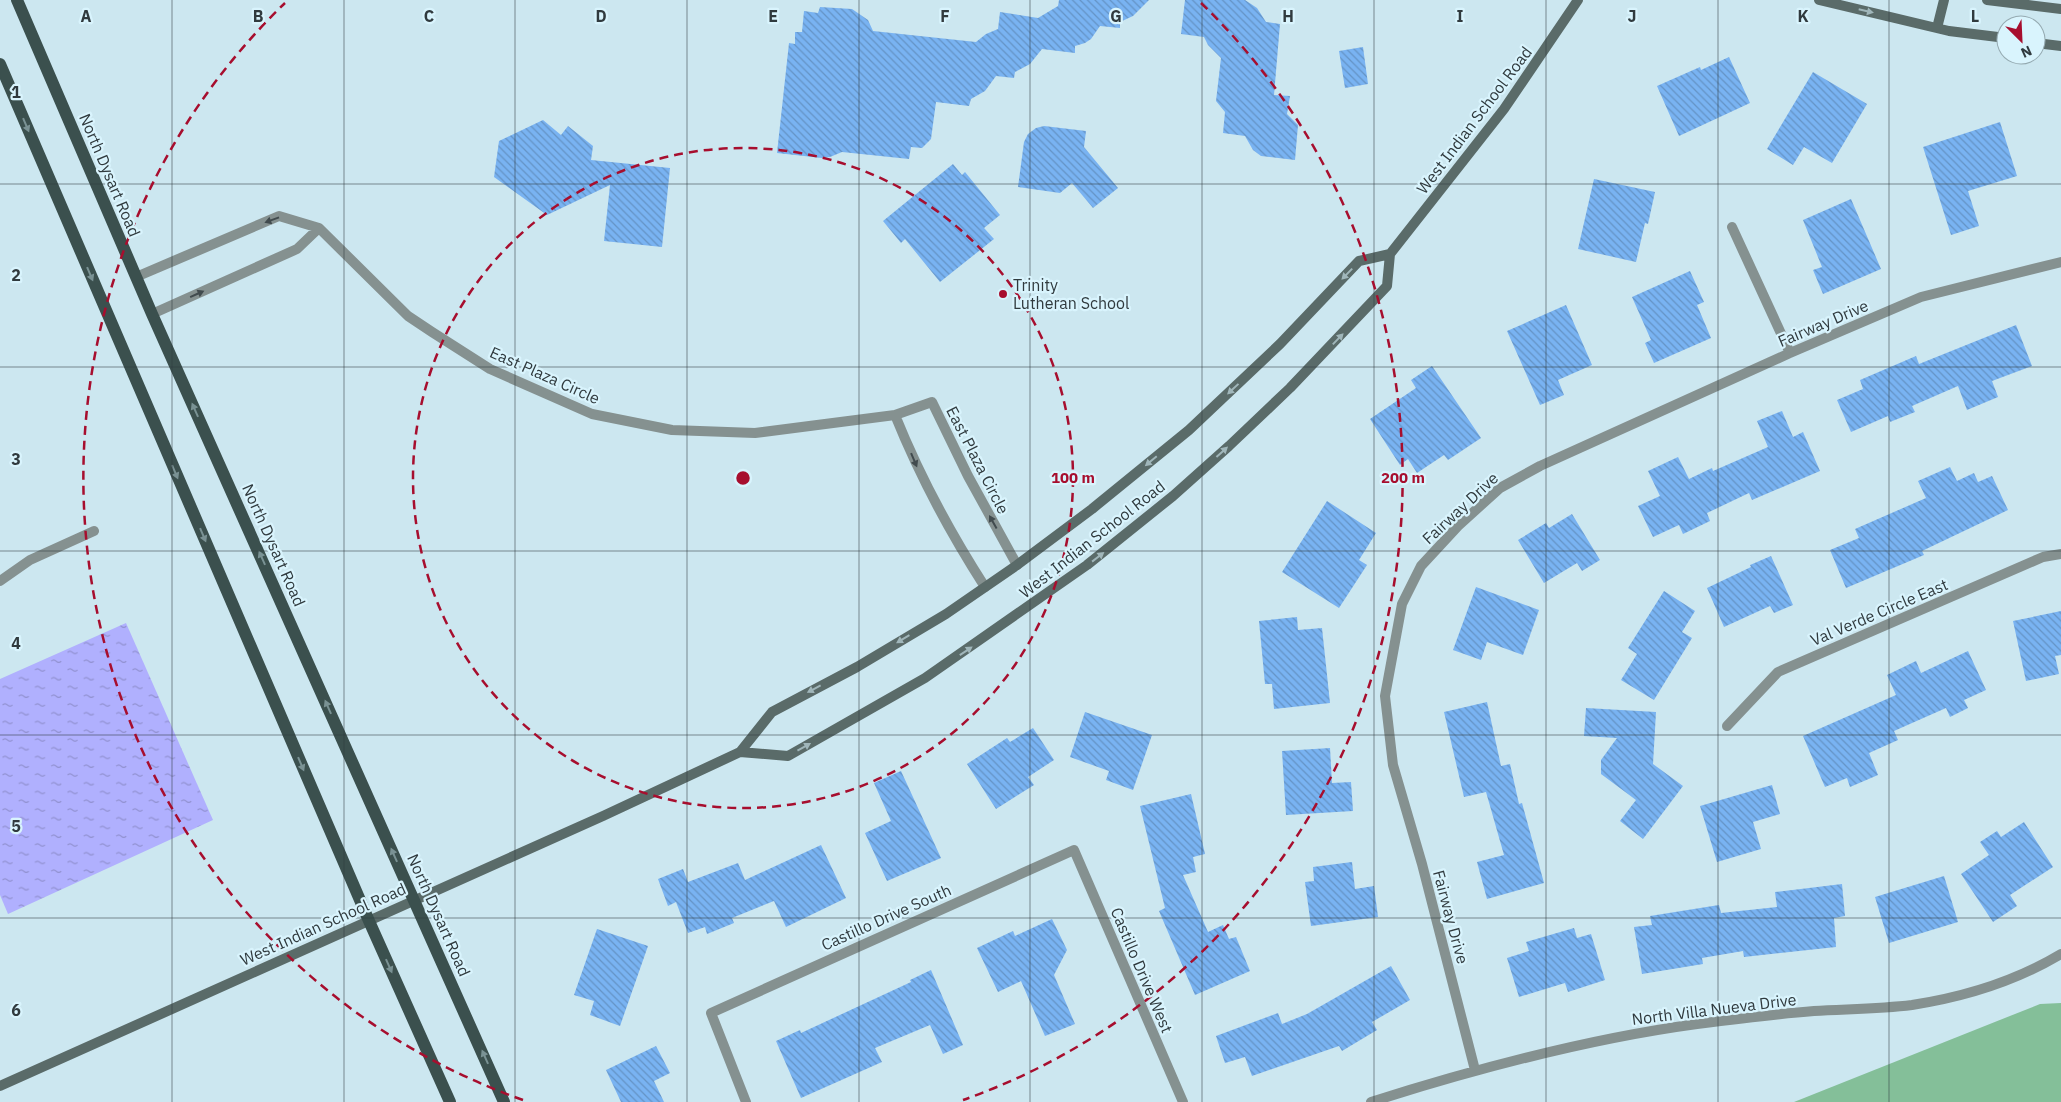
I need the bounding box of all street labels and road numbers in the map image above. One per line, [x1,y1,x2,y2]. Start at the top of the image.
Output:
street label: West Indian School Road [1412,42,1536,198]
street label: North Dysart Road [75,110,145,240]
street label: Fairway Drive [1775,295,1871,351]
street label: East Plaza Circle [487,342,603,408]
street label: East Plaza Circle [942,403,1014,517]
street label: Fairway Drive [1418,468,1502,548]
street label: West Indian School Road [1015,476,1169,602]
street label: North Dysart Road [238,481,310,609]
street label: Val Verde Circle East [1807,574,1951,650]
street label: North Dysart Road [403,851,475,979]
street label: Fairway Drive [1429,868,1473,966]
street label: West Indian School Road [237,878,409,970]
street label: Castillo Drive South [818,879,954,955]
street label: Castillo Drive West [1107,904,1177,1036]
street label: North Villa Nueva Drive [1631,989,1798,1029]

